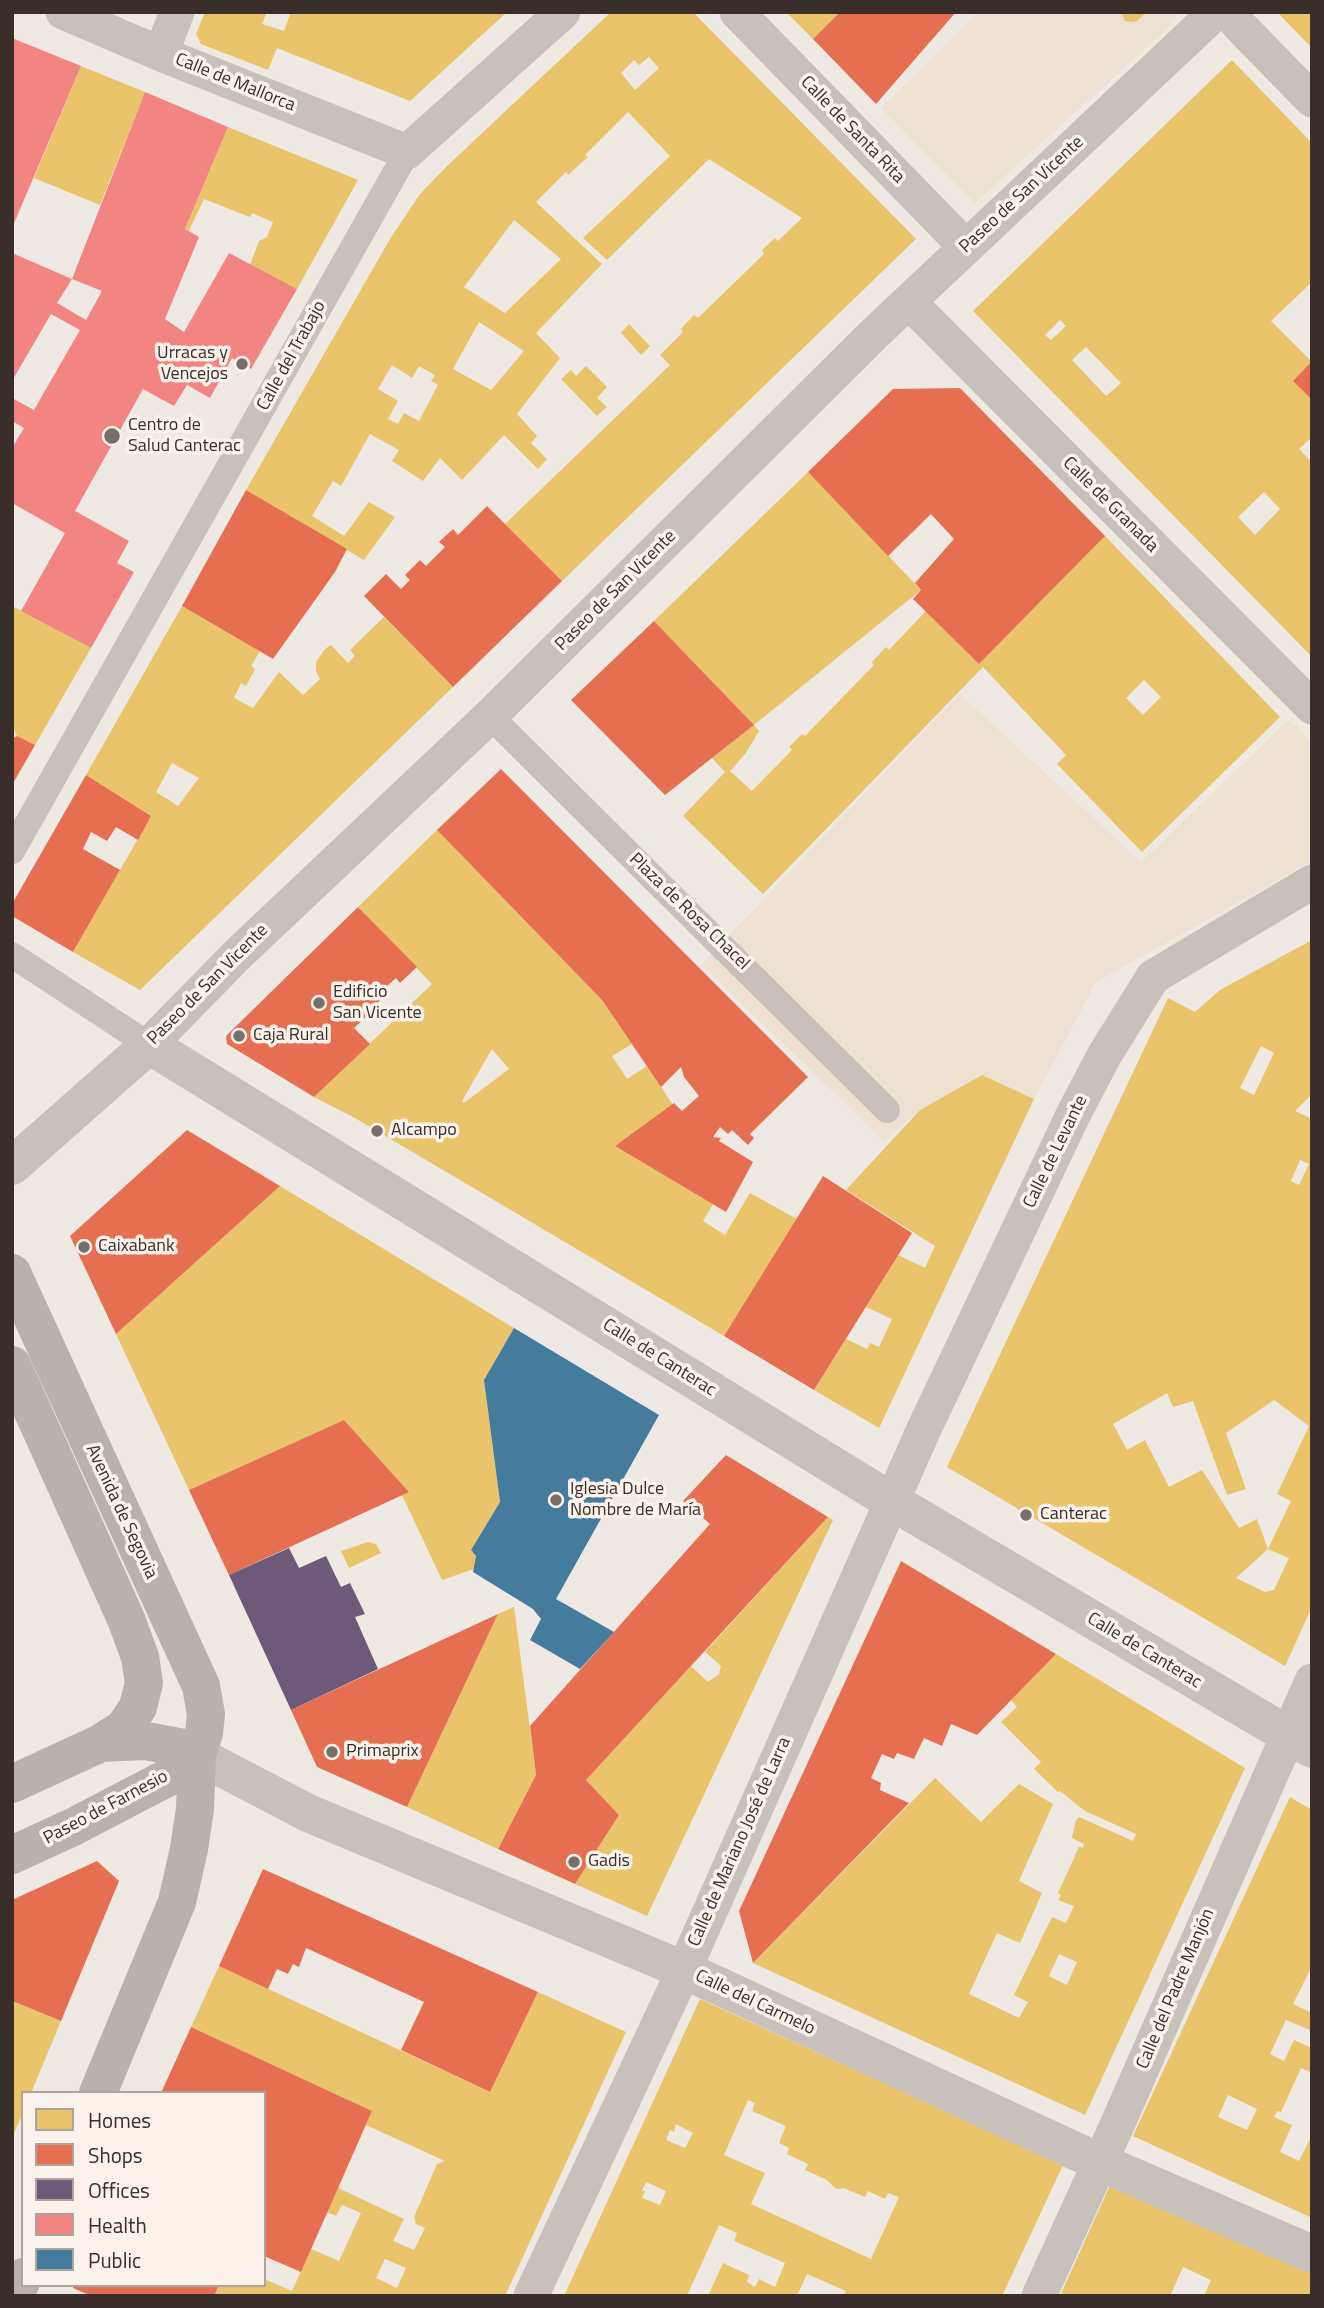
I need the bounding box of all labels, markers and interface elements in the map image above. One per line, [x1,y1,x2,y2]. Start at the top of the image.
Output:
street label: Calle de Mallorca [172,49,298,117]
street label: Calle de Santa Rita [795,72,909,188]
street label: Paseo de San Vicente [955,132,1089,258]
street label: Calle del Trabajo [253,297,331,415]
place label: Urracas y Vencejos [157,343,228,386]
marker: Urracas y Vencejos [234,356,250,372]
place label: Centro de Salud Canterac [128,415,241,458]
marker: Centro de Salud Canterac [102,426,122,446]
street label: Calle de Granada [1058,453,1162,557]
street label: Paseo de San Vicente [551,526,681,656]
street label: Plaza de Rosa Chacel [624,849,754,975]
street label: Paseo de San Vicente [143,920,273,1050]
place label: Edificio San Vicente [333,982,422,1024]
marker: Edificio San Vicente [311,995,327,1011]
place label: Caja Rural [253,1025,329,1047]
marker: Caja Rural [231,1028,247,1044]
street label: Calle de Levante [1019,1092,1093,1212]
place label: Alcampo [391,1120,457,1142]
marker: Alcampo [369,1123,385,1139]
place label: Caixabank [98,1236,175,1258]
marker: Caixabank [76,1239,92,1255]
street label: Calle de Canterac [598,1314,720,1402]
street label: Avenida de Segovia [80,1441,162,1583]
place label: Iglesia Dulce Nombre de María [570,1479,701,1522]
marker: Iglesia Dulce Nombre de María [548,1492,564,1508]
place label: Canterac [1040,1504,1107,1526]
marker: Canterac [1018,1507,1034,1523]
street label: Calle de Canterac [1083,1608,1205,1694]
street label: Calle de Mariano José de Larra [684,1734,796,1950]
place label: Primaprix [346,1741,419,1763]
marker: Primaprix [324,1744,340,1760]
street label: Paseo de Farnesio [40,1766,172,1850]
place label: Gadis [588,1851,630,1873]
marker: Gadis [566,1854,582,1870]
street label: Calle del Padre Manjón [1132,1906,1220,2072]
street label: Calle del Carmelo [692,1966,818,2040]
legend [21,2091,266,2287]
text: Homes [88,2104,151,2136]
text: Shops [88,2139,143,2171]
text: Offices [88,2174,150,2206]
text: Health [88,2209,147,2241]
text: Public [88,2244,141,2276]

